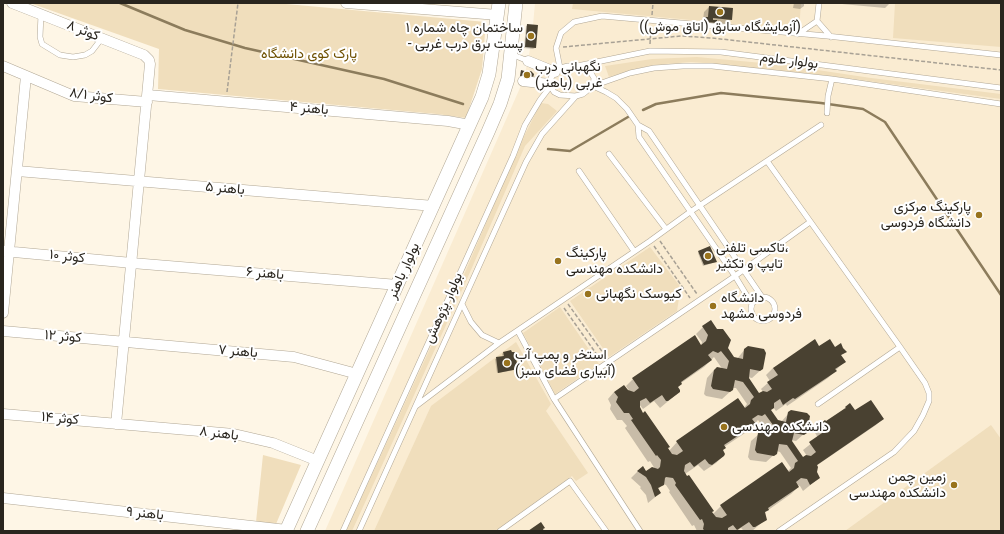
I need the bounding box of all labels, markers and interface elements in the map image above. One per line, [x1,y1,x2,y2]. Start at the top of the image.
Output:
marker: (آزمایشگاه سابق (اتاق موش)) [715,7,725,17]
street label: کوثر ۸ [64,17,102,45]
place label: (آزمایشگاه سابق (اتاق موش)) [639,19,801,35]
place label: ساختمان چاه شماره ۱ - پست برق درب غربی [406,20,523,52]
marker: ساختمان چاه شماره ۱ - پست برق درب غربی [526,31,536,41]
park label: پارک کوی دانشگاه [261,46,357,62]
street label: بولوار علوم [759,49,819,73]
place label: نگهبانی درب غربی (باهنر) [535,59,603,92]
marker: نگهبانی درب غربی (باهنر) [522,70,532,80]
street label: کوثر ۸/۱ [68,85,114,107]
street label: باهنر ۴ [289,99,329,119]
street label: باهنر ۵ [205,179,245,199]
place label: پارکینگ مرکزی دانشگاه فردوسی [881,199,971,232]
marker: پارکینگ مرکزی دانشگاه فردوسی [974,210,984,220]
street label: بولوار باهنر [384,240,424,302]
place label: تاکسی تلفنی، تایپ و تکثیر [716,240,789,272]
place label: پارکینگ دانشکده مهندسی [566,245,663,278]
street label: کوثر ۱۰ [48,247,86,267]
marker: تاکسی تلفنی، تایپ و تکثیر [703,251,713,261]
marker: پارکینگ دانشکده مهندسی [553,256,563,266]
street label: باهنر ۶ [245,264,285,284]
street label: بولوار پژوهش [421,270,467,346]
place label: کیوسک نگهبانی [596,286,682,302]
marker: کیوسک نگهبانی [583,289,593,299]
place label: دانشگاه فردوسی مشهد [721,290,802,322]
marker: دانشگاه فردوسی مشهد [708,301,718,311]
street label: کوثر ۱۲ [44,327,82,347]
street label: باهنر ۷ [218,342,258,362]
place label: استخر و پمپ آب (آبیاری فضای سبز) [515,347,616,380]
marker: استخر و پمپ آب (آبیاری فضای سبز) [502,358,512,368]
street label: کوثر ۱۴ [41,409,79,429]
place label: دانشکده مهندسی [732,419,829,435]
marker: دانشکده مهندسی [719,422,729,432]
street label: باهنر ۸ [198,423,240,445]
place label: زمین چمن دانشکده مهندسی [849,469,946,502]
marker: زمین چمن دانشکده مهندسی [949,480,959,490]
street label: باهنر ۹ [125,504,165,524]

